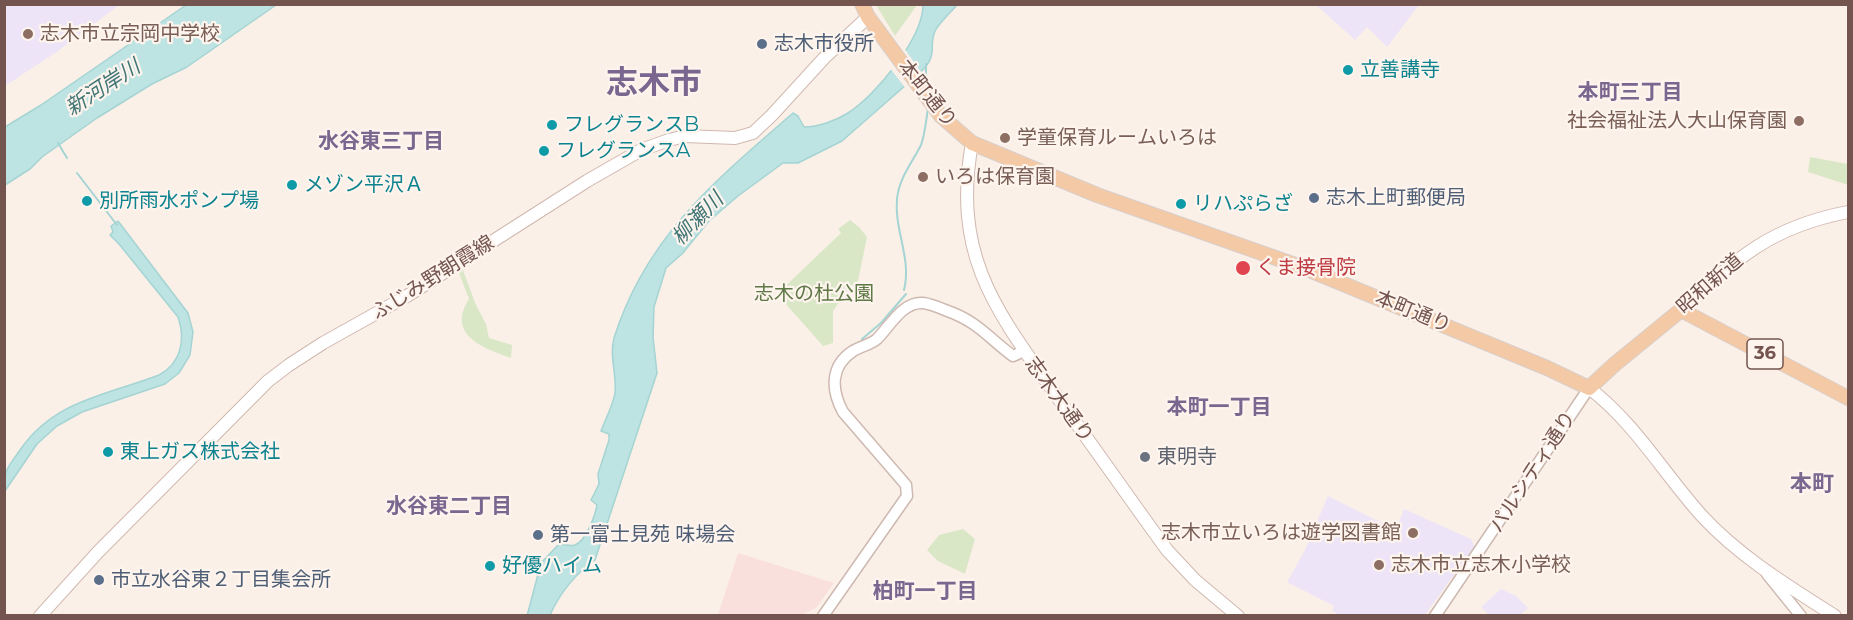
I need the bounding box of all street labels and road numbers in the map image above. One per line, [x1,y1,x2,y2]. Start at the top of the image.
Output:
street label: 本町通り [893,55,961,133]
street label: ふじみ野朝霞線 [367,231,499,325]
street label: 昭和新道 [1672,249,1748,319]
street label: 本町通り [1371,286,1455,338]
road number: 36 [1747,339,1783,369]
street label: 志木大通り [1020,352,1098,448]
street label: パルシティ通り [1485,407,1581,537]

